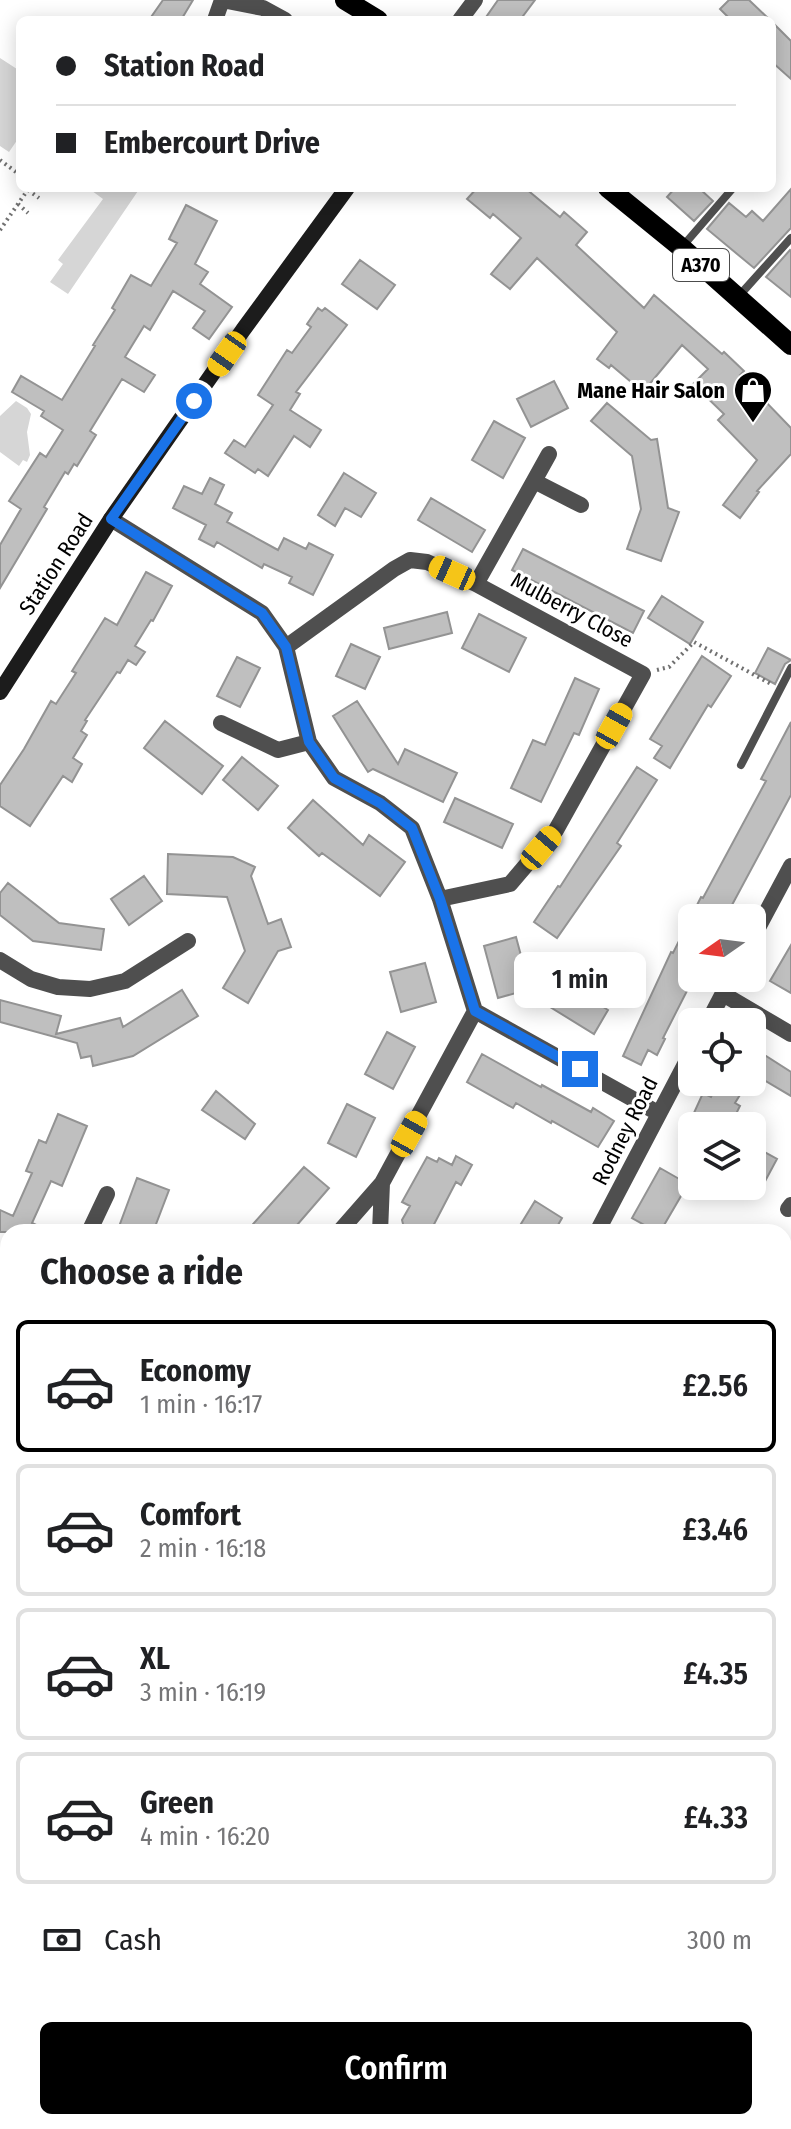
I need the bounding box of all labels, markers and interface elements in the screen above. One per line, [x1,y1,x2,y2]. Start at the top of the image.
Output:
text: Station Road [104,48,265,84]
text: Embercourt Drive [104,125,320,161]
road number: A370 [673,249,729,281]
car [203,327,251,381]
shop icon: Mane Hair Salon [732,369,774,424]
place label: Mane Hair Salon [577,377,725,404]
route start [176,383,212,419]
street label: Station Road [13,508,99,620]
car [425,552,479,594]
street label: Mulberry Close [506,567,638,653]
car [592,699,636,753]
car [516,822,566,874]
north arrow [678,904,766,992]
map controls [678,904,766,1200]
callout: 1 min [514,953,646,1009]
text: 1 min [552,964,608,995]
button: locate [678,1008,766,1096]
route end [562,1051,598,1087]
street label: Rodney Road [586,1072,664,1190]
car [387,1107,431,1161]
button: layers [678,1112,766,1200]
text: Choose a ride [40,1250,243,1294]
icon: car [44,1350,116,1422]
text: Economy [140,1353,251,1389]
text: £2.56 [683,1368,748,1404]
text: 1 min · 16:17 [140,1389,262,1420]
icon: car [44,1494,116,1566]
text: Comfort [140,1497,241,1533]
text: £3.46 [683,1512,748,1548]
text: 2 min · 16:18 [140,1533,266,1564]
icon: car [44,1638,116,1710]
text: XL [140,1641,170,1677]
text: £4.35 [683,1656,748,1692]
text: 3 min · 16:19 [140,1677,266,1708]
icon: car [44,1782,116,1854]
text: Green [140,1785,214,1821]
text: £4.33 [684,1800,748,1836]
text: 4 min · 16:20 [140,1821,270,1852]
icon: cash [40,1918,84,1962]
text: Cash [104,1922,162,1958]
text: 300 m [687,1925,752,1956]
button: Confirm [40,2022,752,2114]

